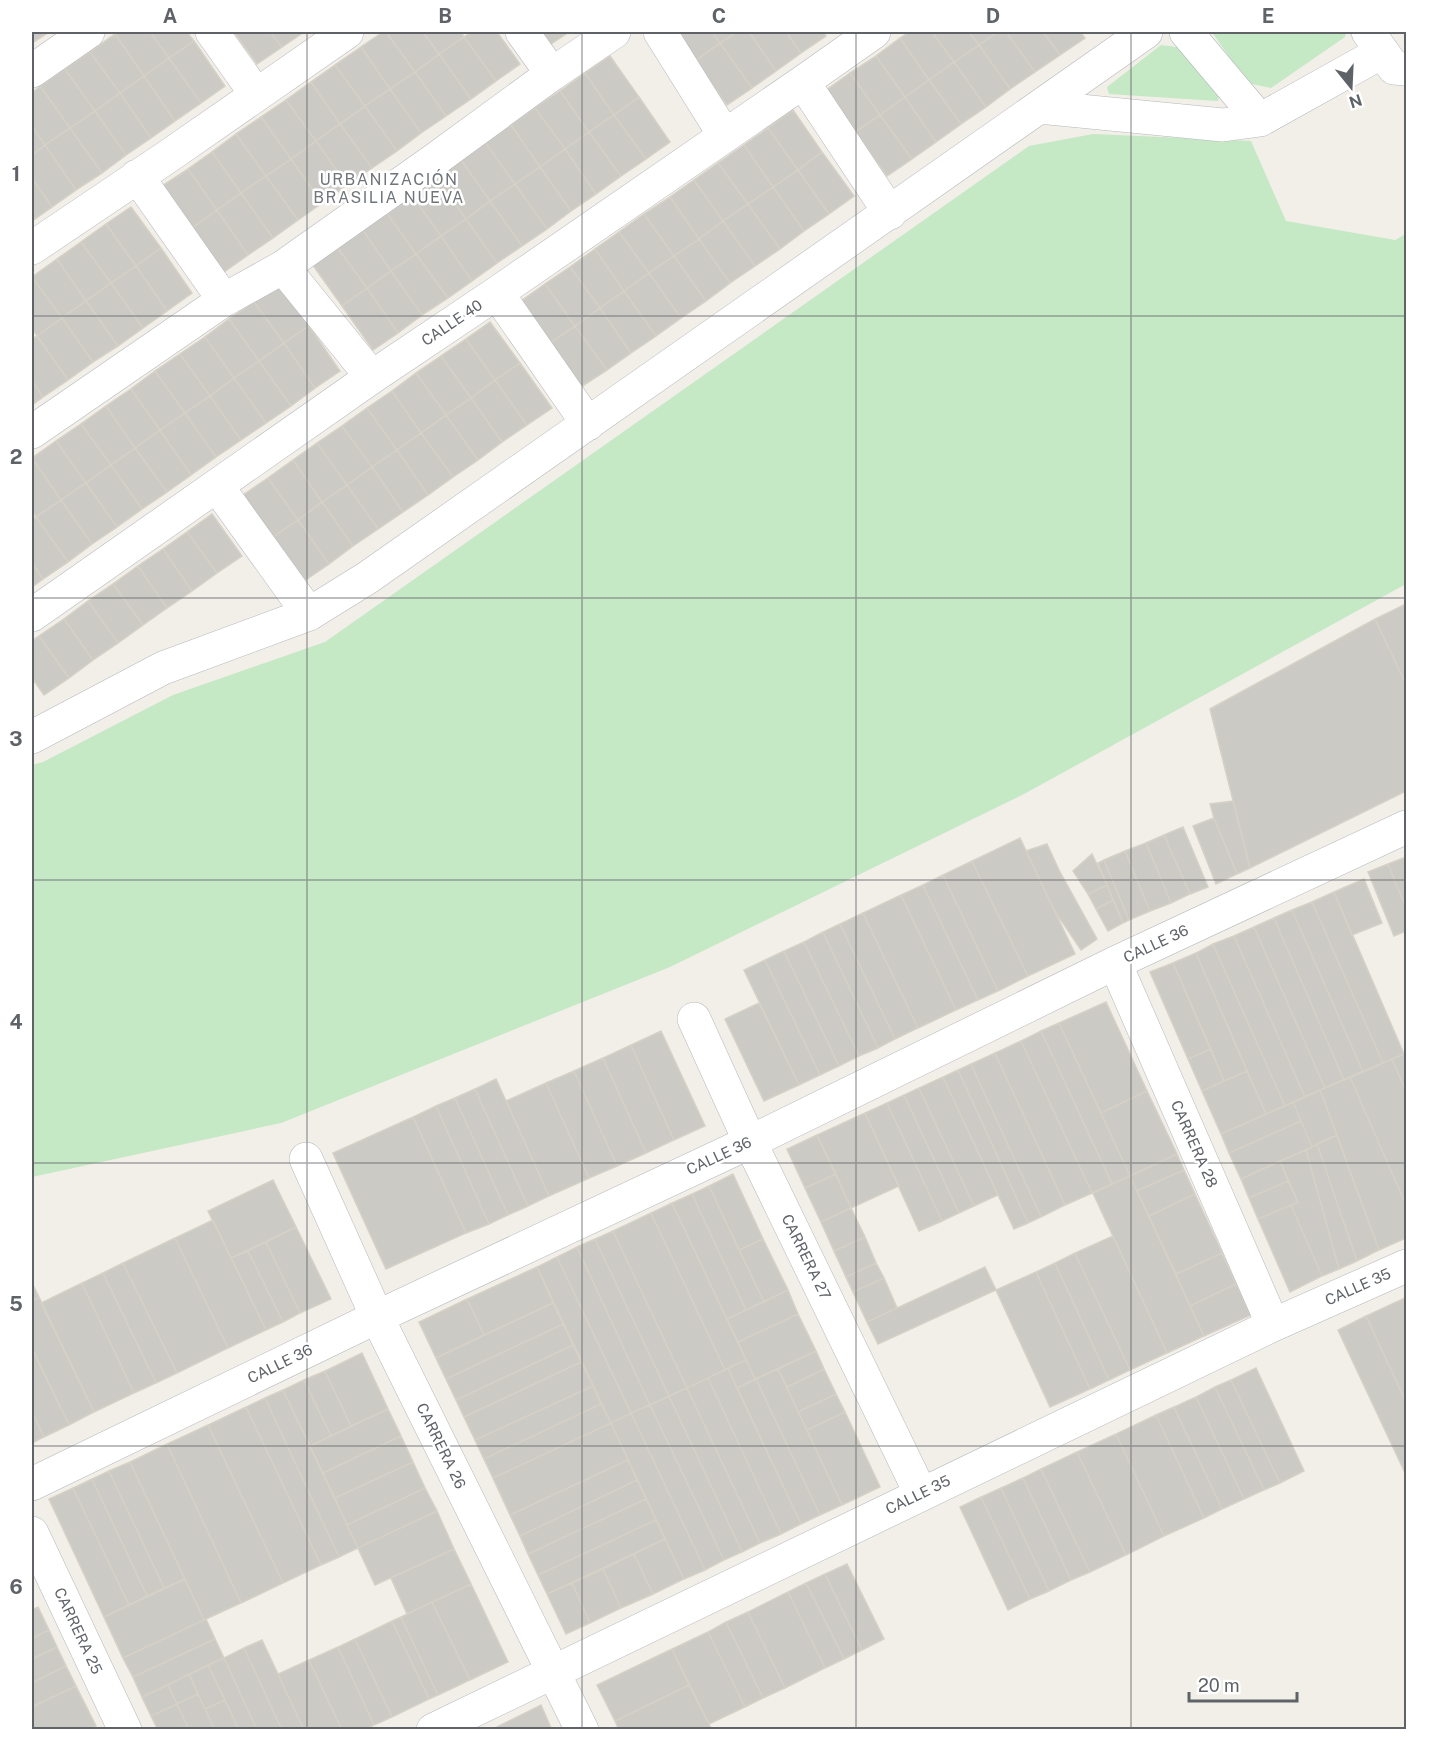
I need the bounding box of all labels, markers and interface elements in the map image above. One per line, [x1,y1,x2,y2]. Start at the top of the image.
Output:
text: A [163,4,177,28]
text: B [438,4,452,28]
text: C [712,4,726,28]
text: D [986,4,1000,28]
text: E [1262,4,1274,28]
north arrow [1321,57,1381,117]
text: N [1347,90,1364,112]
text: 1 [12,162,20,186]
district label: URBANIZACIÓN BRASILIA NUEVA [313,169,465,207]
street label: CALLE 40 [418,296,485,349]
text: 2 [10,445,22,469]
text: 3 [9,727,23,751]
street label: CALLE 36 [1121,921,1191,966]
text: 4 [9,1010,23,1034]
street label: CARRERA 28 [1168,1098,1221,1190]
street label: CALLE 36 [684,1133,754,1178]
street label: CARRERA 27 [778,1211,834,1302]
street label: CALLE 35 [1322,1265,1393,1309]
text: 5 [9,1292,23,1316]
street label: CALLE 36 [245,1341,315,1386]
street label: CARRERA 26 [413,1400,470,1491]
street label: CALLE 35 [883,1472,953,1518]
text: 6 [9,1575,23,1599]
street label: CARRERA 25 [51,1585,106,1677]
scale bar [1189,1665,1297,1703]
text: 20 m [1198,1675,1240,1696]

